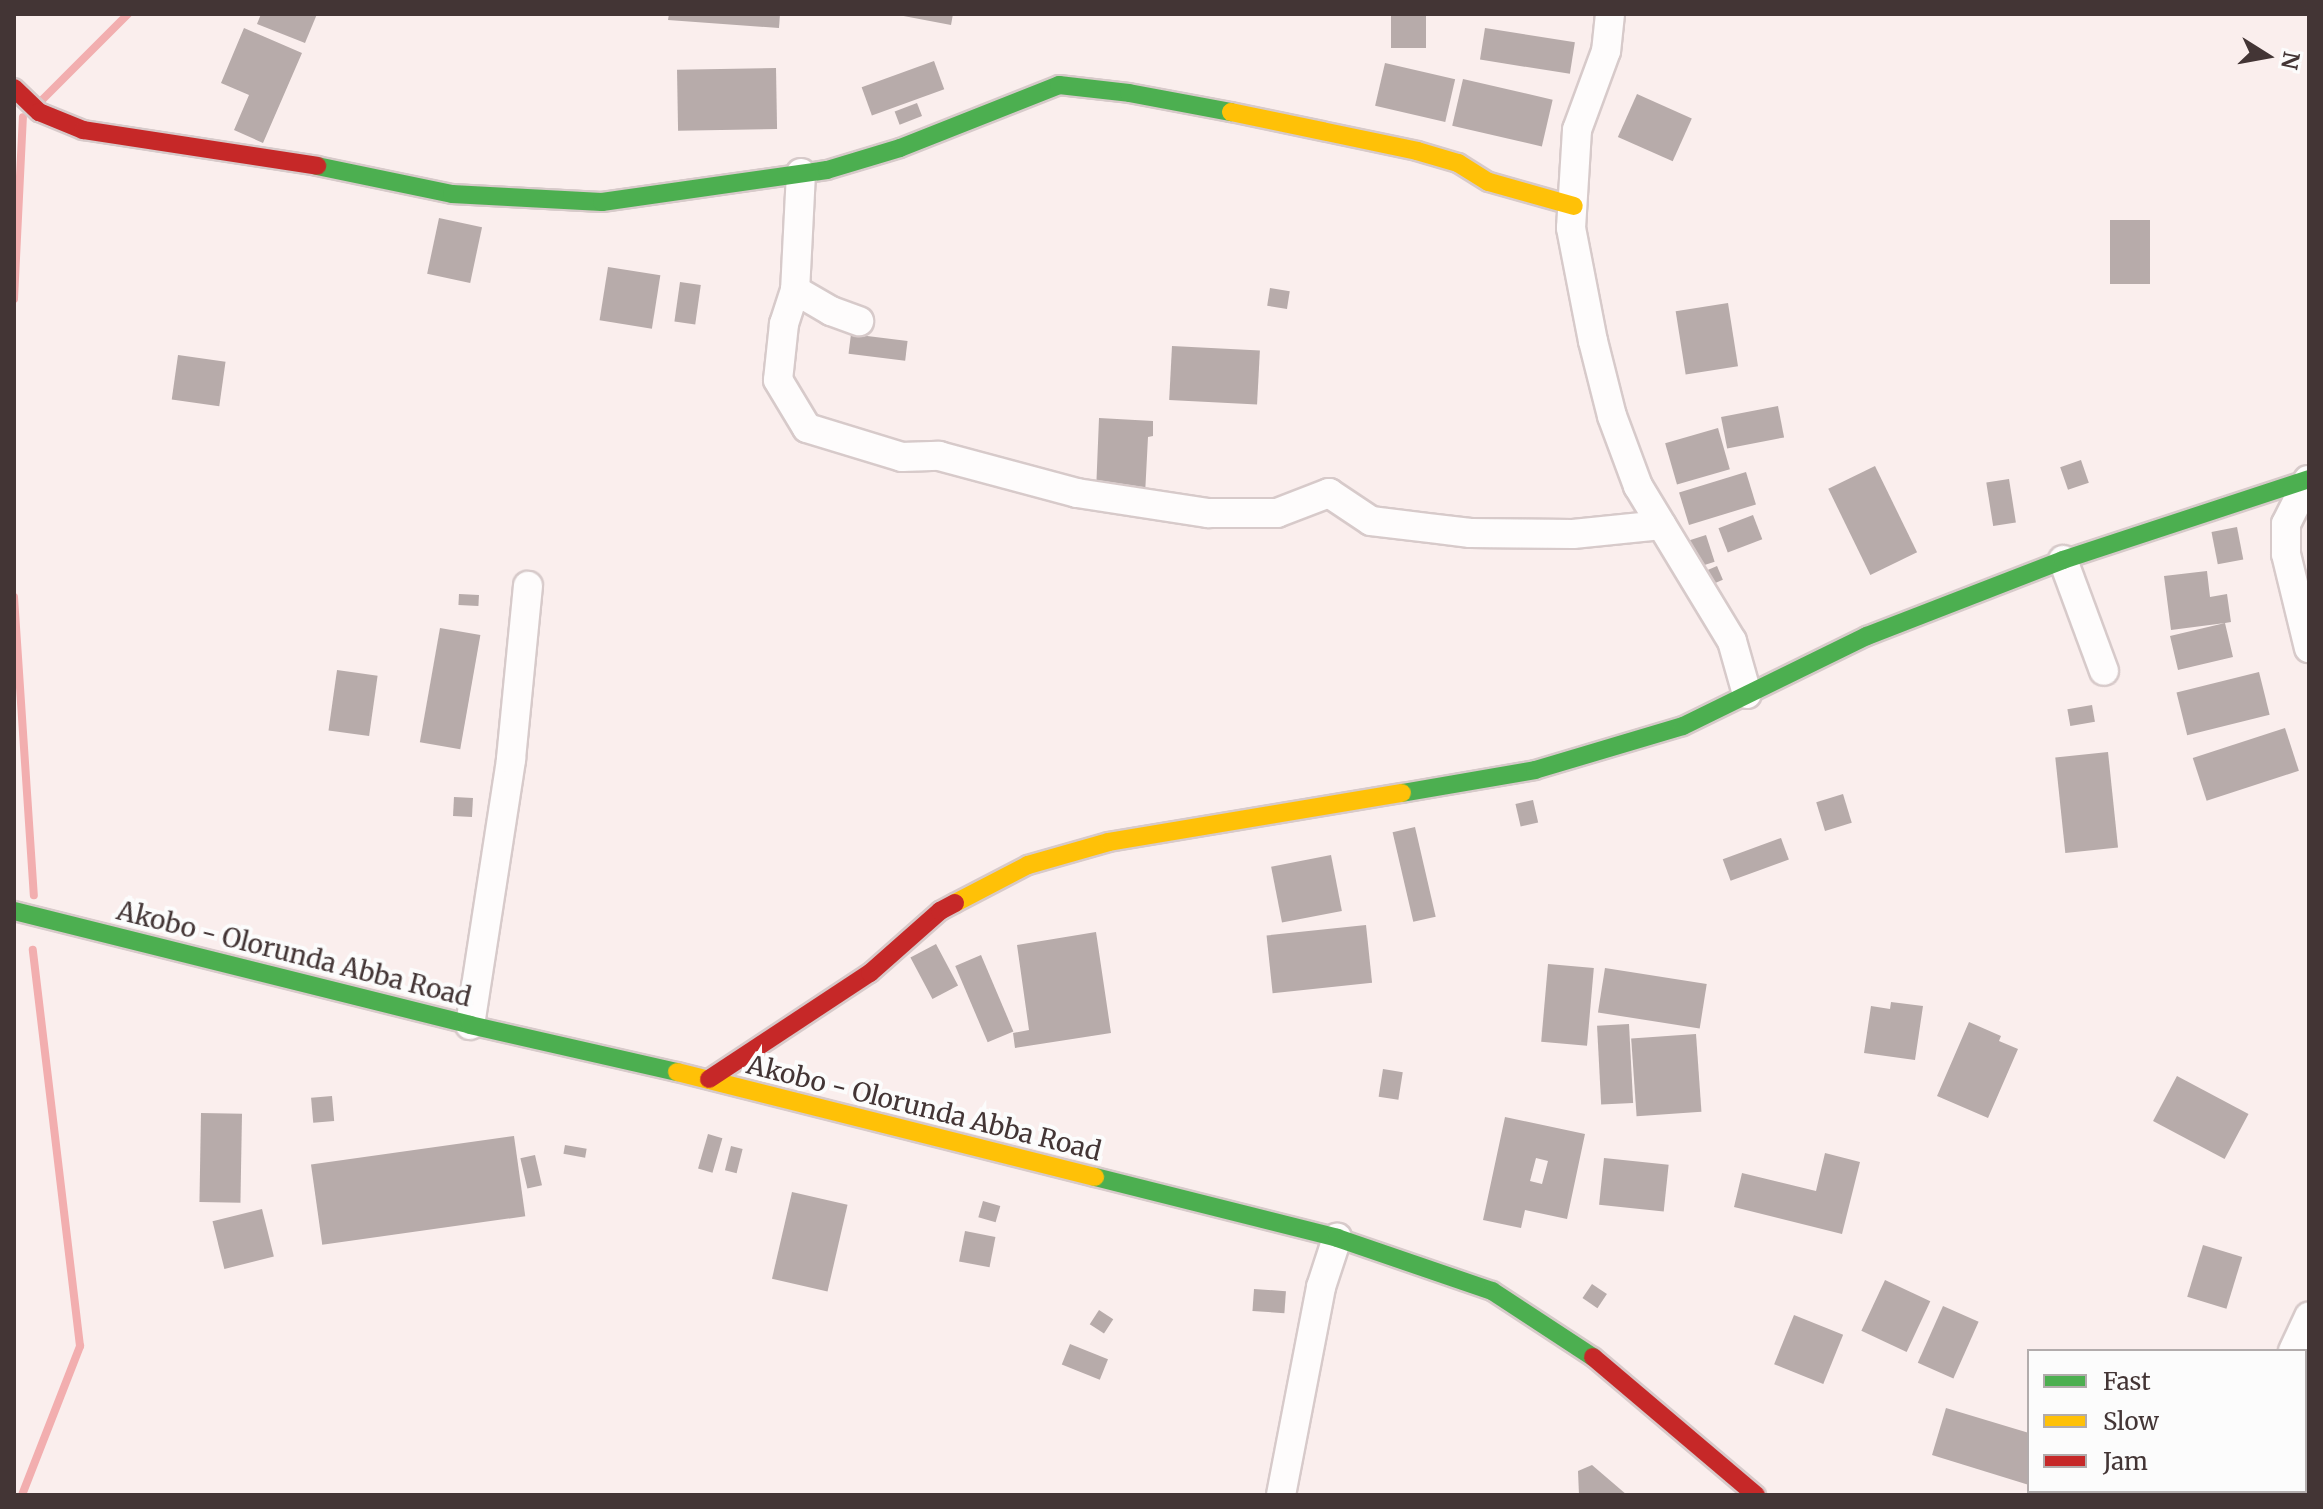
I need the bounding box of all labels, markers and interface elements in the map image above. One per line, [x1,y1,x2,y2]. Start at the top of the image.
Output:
north arrow [2227,16,2307,96]
text: N [2275,49,2306,72]
street label: Akobo - Olorunda Abba Road [114,895,474,1013]
street label: Akobo - Olorunda Abba Road [744,1049,1104,1167]
legend [2027,1349,2307,1493]
text: Fast [2103,1366,2151,1397]
text: Slow [2103,1406,2159,1437]
text: Jam [2103,1446,2148,1477]

